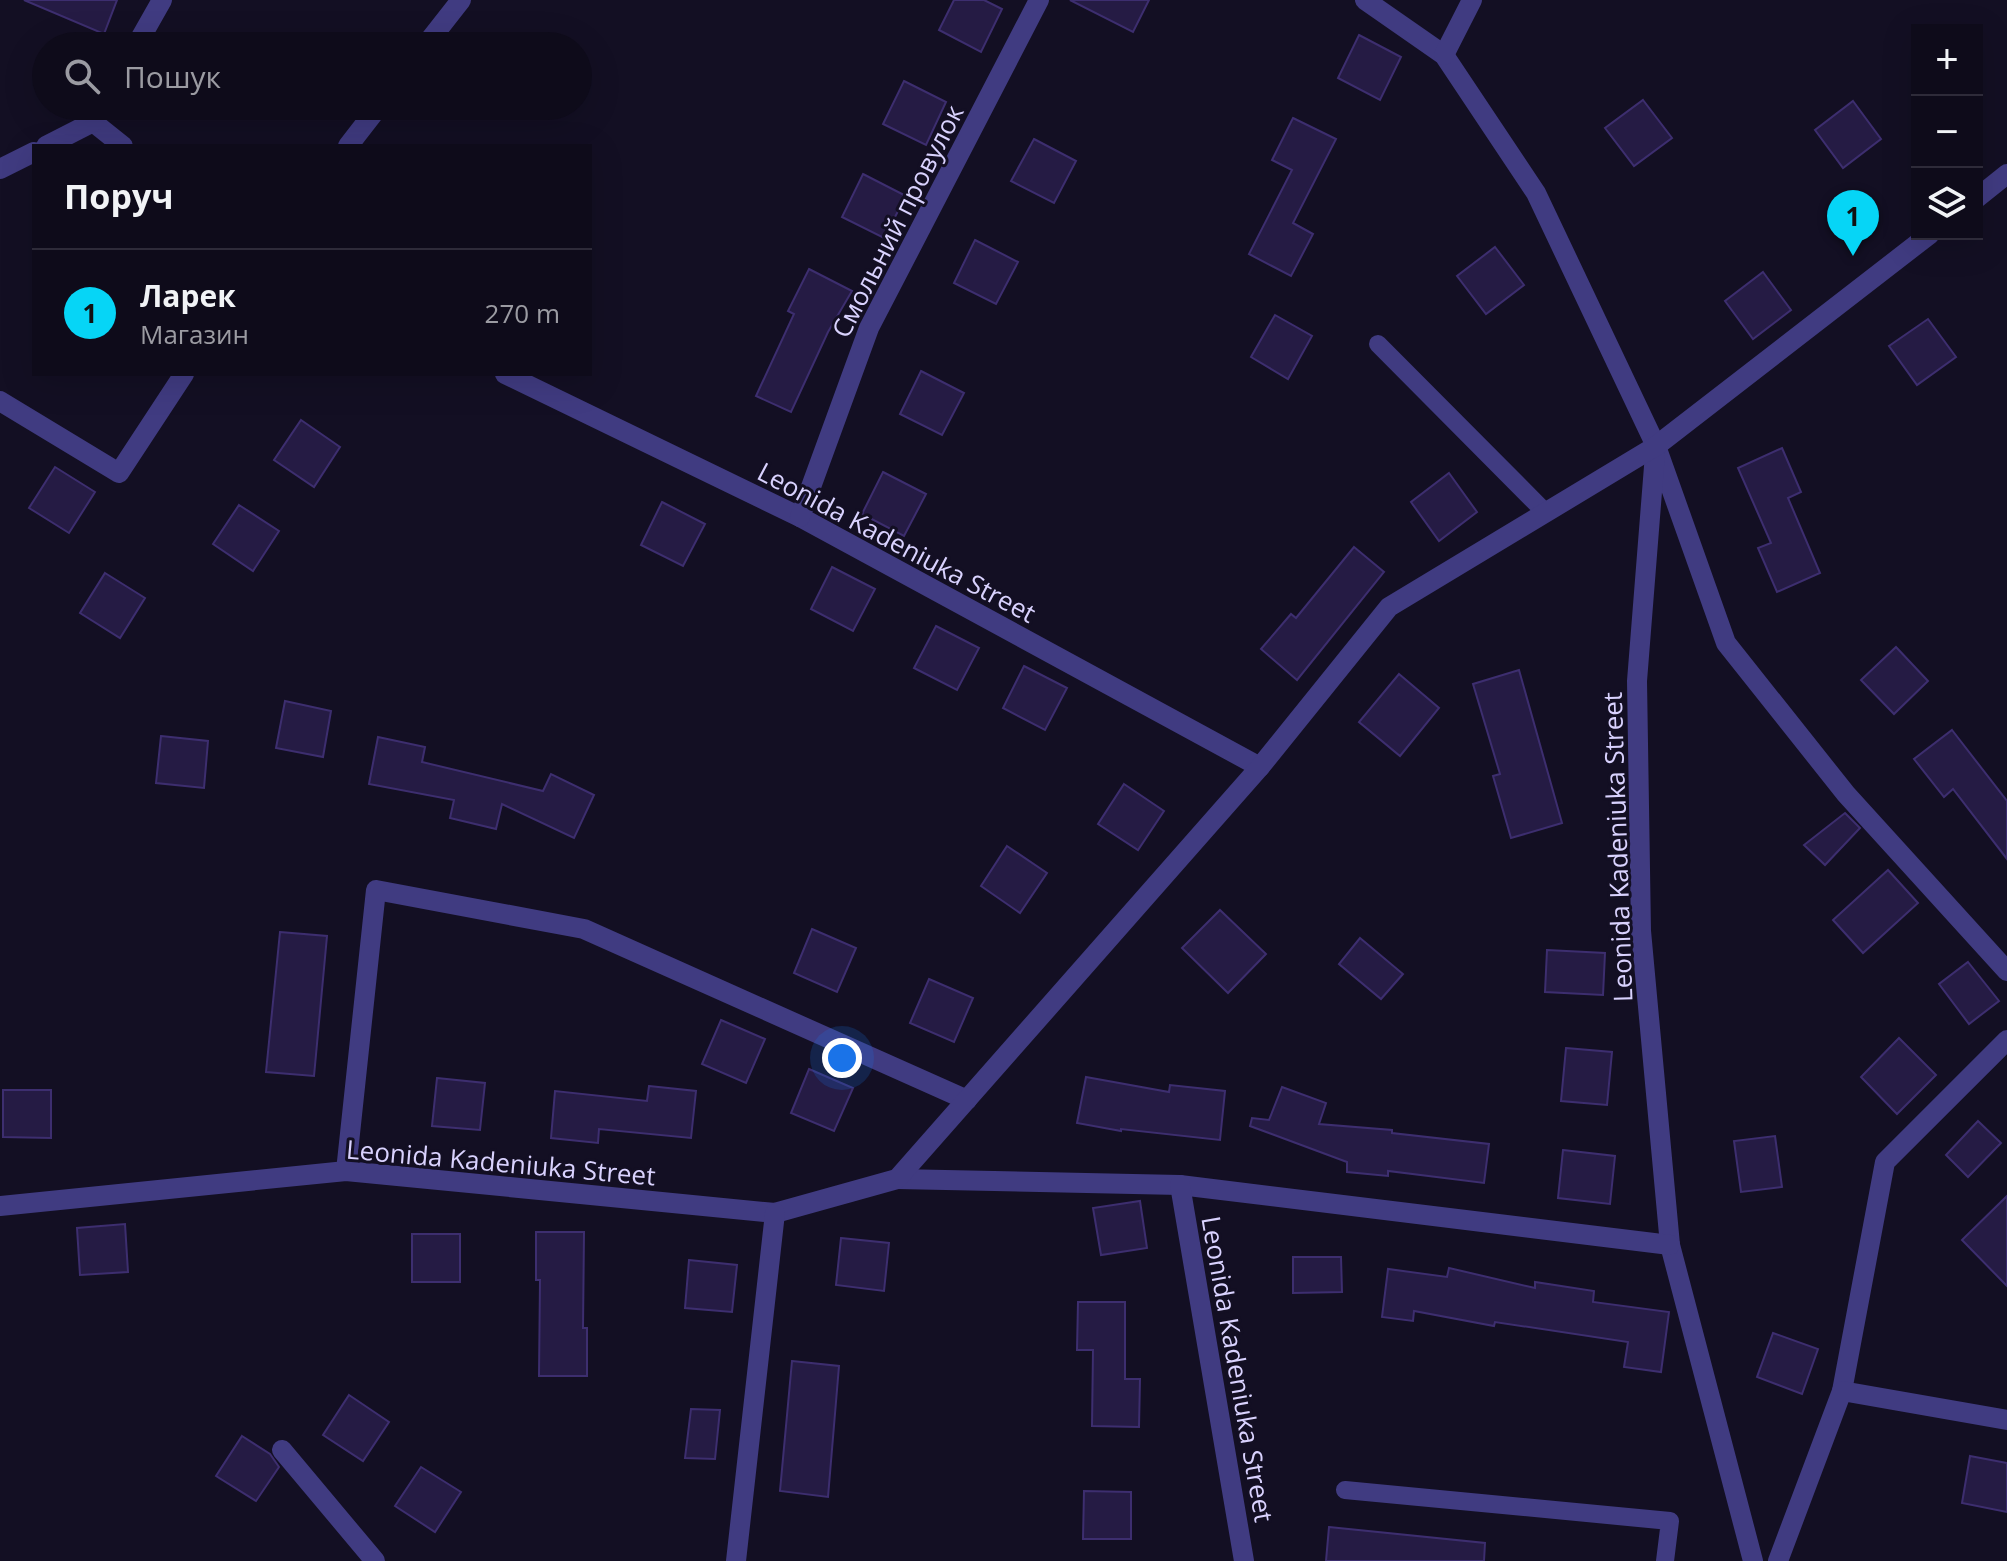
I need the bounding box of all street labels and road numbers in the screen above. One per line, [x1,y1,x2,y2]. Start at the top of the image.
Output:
street label: Смольний провулок [823,98,972,344]
street label: Leonida Kadeniuka Street [752,453,1042,631]
street label: Leonida Kadeniuka Street [1594,691,1640,1003]
street label: Leonida Kadeniuka Street [345,1131,657,1193]
street label: Leonida Kadeniuka Street [1193,1213,1283,1525]

